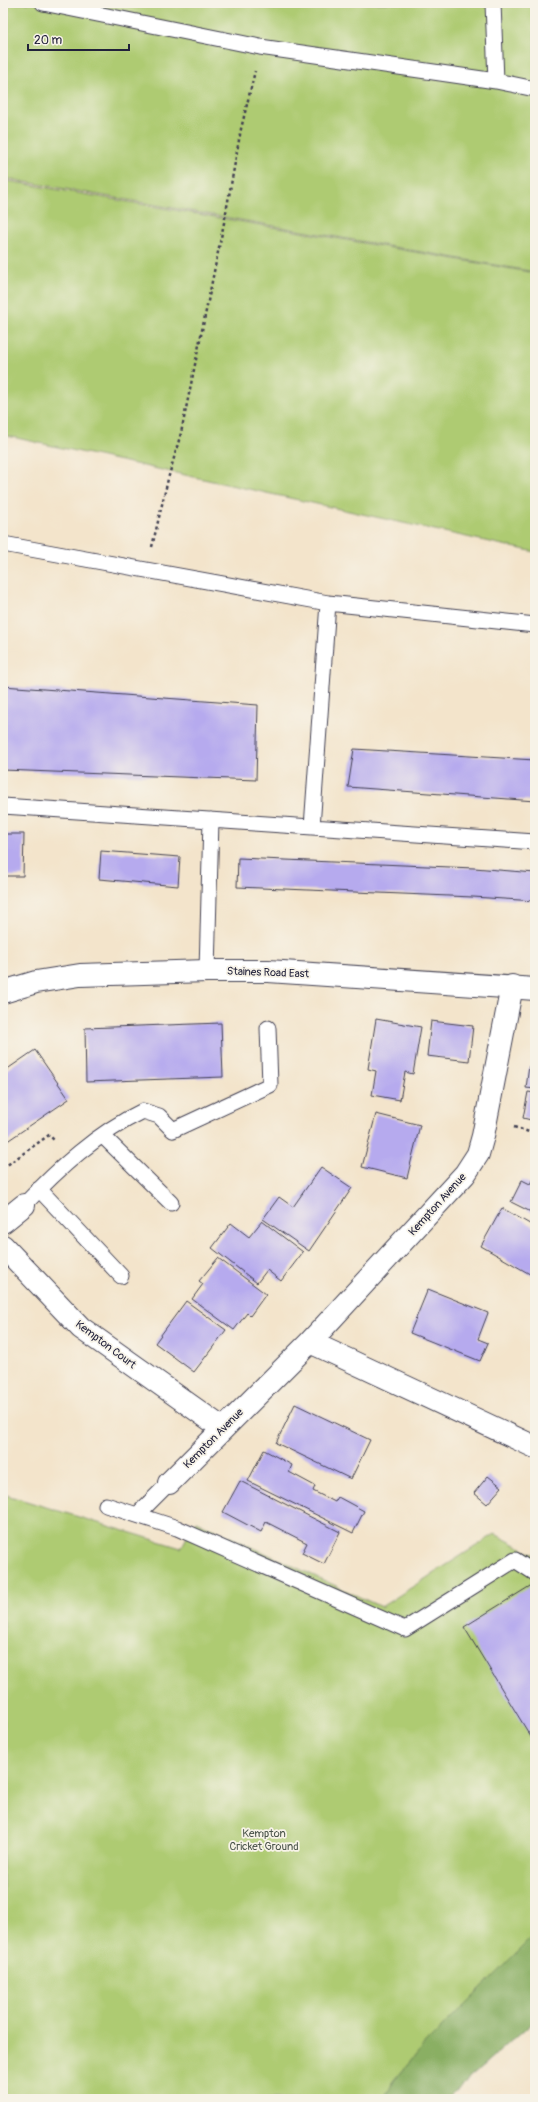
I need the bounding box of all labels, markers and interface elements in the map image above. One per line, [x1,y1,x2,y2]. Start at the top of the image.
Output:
scale bar [28,26,129,52]
text: 20 m [34,33,63,48]
street label: Staines Road East [227,965,310,980]
street label: Kempton Avenue [406,1170,469,1238]
street label: Kempton Court [73,1317,139,1372]
street label: Kempton Avenue [181,1405,246,1471]
park label: Kempton Cricket Ground [229,1827,299,1853]

